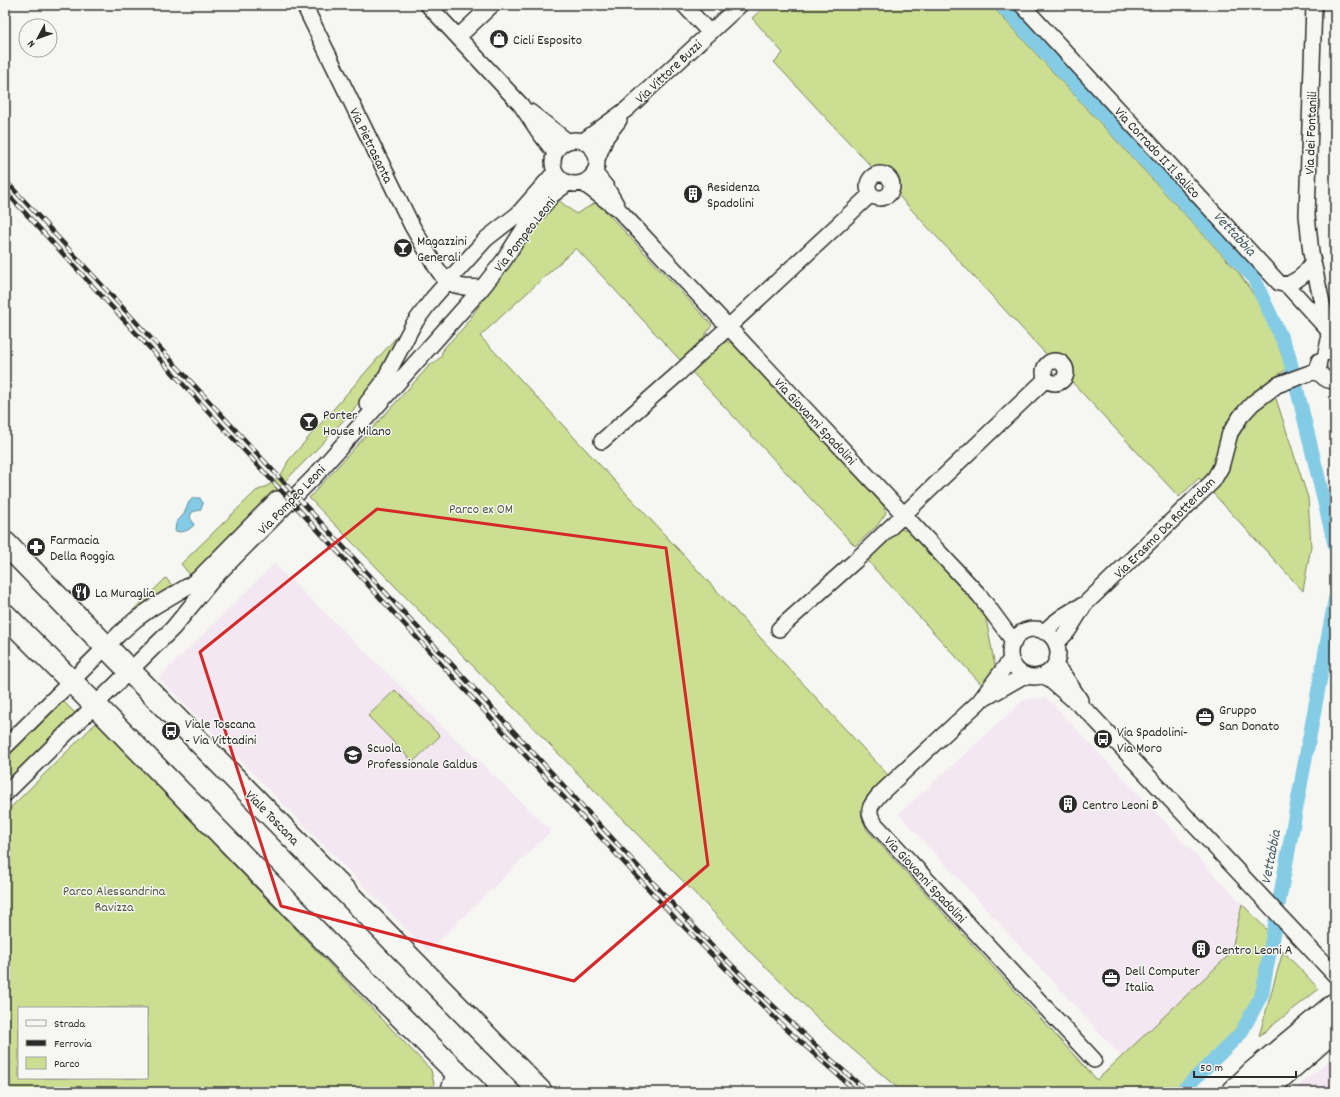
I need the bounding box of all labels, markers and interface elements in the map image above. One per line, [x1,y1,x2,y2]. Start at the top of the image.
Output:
north arrow [18,18,58,58]
shop icon: Cicli Esposito [488,28,510,50]
place label: Cicli Esposito [513,31,582,51]
text: N [24,36,40,51]
street label: Via Vittore Buzzi [631,36,708,109]
street label: Via dei Fontanili [1301,91,1323,175]
street label: Via Corrado II Il Salico [1109,103,1204,203]
street label: Via Pietrasanta [343,105,397,187]
place label: Residenza Spadolini [707,178,760,214]
building icon: Residenza Spadolini [682,183,704,205]
street label: Via Pompeo Leoni [490,193,562,277]
water label: Vettabbia [1207,207,1261,263]
place label: Magazzini Generali [417,232,467,268]
bar icon: Magazzini Generali [392,237,414,259]
street label: Via Giovanni Spadolini [769,374,861,471]
place label: Porter House Milano [323,406,391,442]
bar icon: Porter House Milano [298,411,320,433]
street label: Via Pompeo Leoni [254,461,331,540]
street label: Via Erasmo Da Rotterdam [1110,473,1221,584]
park label: Parco ex OM [449,500,513,520]
place label: Farmacia Della Roggia [50,531,115,567]
pharmacy icon: Farmacia Della Roggia [25,536,47,558]
restaurant icon: La Muraglia [70,581,92,603]
place label: La Muraglia [95,584,156,604]
place label: Gruppo San Donato [1219,701,1279,737]
office icon: Gruppo San Donato [1194,706,1216,728]
place label: Viale Toscana - Via Vittadini [185,715,257,751]
bus stop icon: Viale Toscana - Via Vittadini [160,720,182,742]
place label: Via Spadolini- Via Moro [1117,723,1188,759]
bus stop icon: Via Spadolini- Via Moro [1092,728,1114,750]
place label: Scuola Professionale Galdus [367,739,478,775]
school or university icon: Scuola Professionale Galdus [342,744,364,766]
street label: Viale Toscana [240,786,303,851]
building icon: Centro Leoni B [1057,793,1079,815]
place label: Centro Leoni B [1082,796,1159,816]
water label: Vettabbia [1256,827,1288,886]
street label: Via Giovanni Spadolini [879,832,971,929]
park label: Parco Alessandrina Ravizza [63,882,166,918]
building icon: Centro Leoni A [1190,938,1212,960]
place label: Centro Leoni A [1215,941,1293,961]
place label: Dell Computer Italia [1125,962,1201,998]
office icon: Dell Computer Italia [1100,967,1122,989]
legend [18,1007,148,1079]
text: Strada [54,1016,85,1033]
text: Ferrovia [54,1036,92,1053]
scale bar [1194,1053,1296,1079]
text: Parco [54,1056,80,1073]
text: 50 m [1200,1060,1223,1077]

